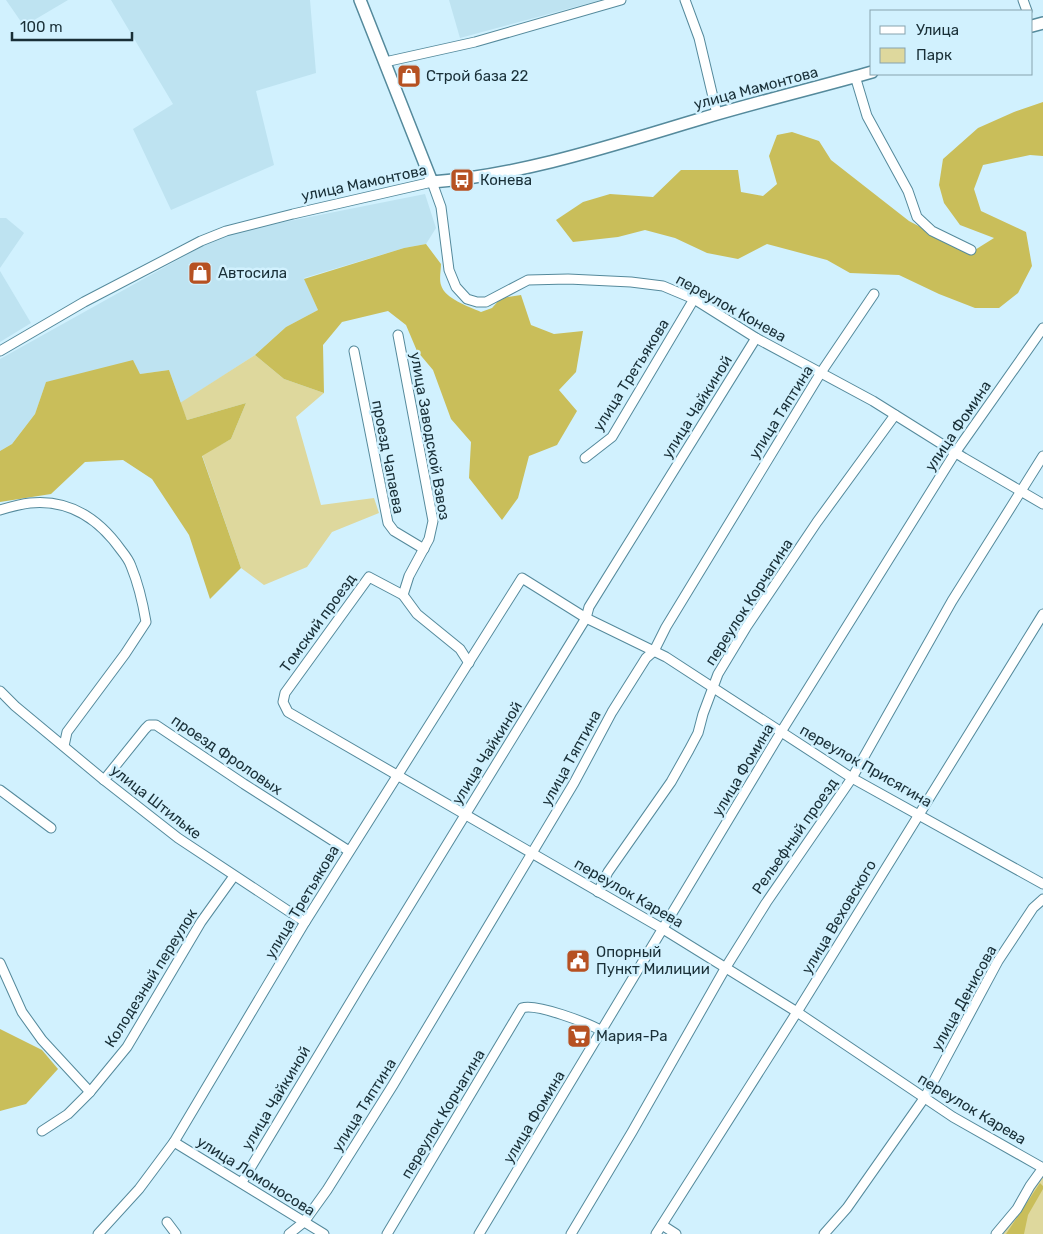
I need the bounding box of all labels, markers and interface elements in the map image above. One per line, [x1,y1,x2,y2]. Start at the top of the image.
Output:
scale bar [12,10,132,42]
legend [870,10,1033,75]
text: 100 m [20,18,62,36]
text: Улица [916,21,959,39]
text: Парк [916,46,952,64]
shop icon: Строй база 22 [396,63,422,89]
street label: улица Мамонтова [692,63,820,113]
place label: Строй база 22 [426,67,528,85]
street label: улица Мамонтова [300,161,428,205]
bus stop icon: Конева [449,167,475,193]
place label: Конева [480,171,532,189]
shop icon: Автосила [187,260,213,286]
place label: Автосила [218,264,287,282]
street label: переулок Конева [673,270,789,346]
street label: улица Третьякова [589,315,673,435]
street label: улица Заводской Взвоз [406,351,454,522]
street label: улица Чайкиной [658,352,736,462]
street label: улица Тяптина [745,362,817,462]
street label: улица Фомина [921,377,995,475]
street label: проезд Чапаева [368,399,408,515]
street label: переулок Корчагина [701,535,797,669]
street label: Томский проезд [276,570,360,676]
street label: улица Чайкиной [448,698,526,808]
street label: улица Тяптина [537,707,605,809]
street label: проезд Фроловых [168,711,286,799]
street label: улица Фомина [708,720,778,820]
street label: переулок Присягина [797,721,935,811]
street label: улица Штильке [107,761,205,843]
street label: Рельефный проезд [748,775,842,897]
street label: улица Третьякова [261,842,343,962]
street label: переулок Карева [571,854,687,932]
street label: улица Веховского [798,857,880,977]
street label: Колодезный переулок [101,905,201,1051]
street label: улица Денисова [928,942,1000,1054]
place label: Опорный Пункт Милиции [596,943,710,978]
public building icon: Опорный Пункт Милиции [565,948,591,974]
supermarket icon: Мария-Ра [566,1023,592,1049]
place label: Мария-Ра [596,1027,668,1045]
street label: улица Чайкиной [238,1043,314,1153]
street label: переулок Корчагина [397,1046,489,1182]
street label: улица Тяптина [328,1055,400,1155]
street label: улица Фомина [499,1067,569,1167]
street label: переулок Карева [915,1070,1029,1148]
street label: улица Ломоносова [193,1132,319,1220]

